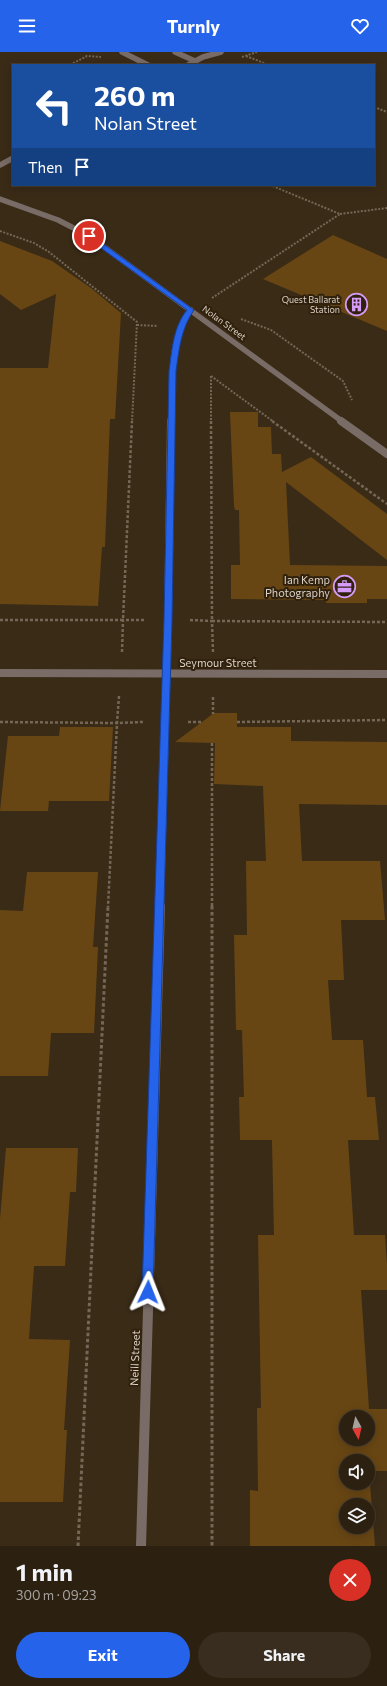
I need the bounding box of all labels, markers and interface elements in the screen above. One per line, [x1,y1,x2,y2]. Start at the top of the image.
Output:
icon: menu [16,15,38,37]
text: Turnly [167,15,220,37]
icon: heart [349,15,371,37]
text: 260 m [94,78,175,112]
icon: left [28,80,80,132]
text: Nolan Street [94,112,197,134]
icon: arrive [71,156,93,178]
text: Then [28,158,63,176]
pin [72,219,106,253]
icon: arrive [78,225,100,247]
building icon: Quest Ballarat Station [343,292,369,318]
place label: Quest Ballarat Station [282,294,340,315]
street label: Nolan Street [200,303,249,342]
place label: Ian Kemp Photography [265,573,330,599]
office icon: Ian Kemp Photography [332,573,358,599]
street label: Seymour Street [179,656,257,669]
position arrow [127,1271,169,1313]
street label: Neill Street [127,1329,142,1386]
north arrow [339,1410,375,1446]
map controls [339,1410,375,1534]
button: sound [339,1454,375,1490]
button: layers [339,1498,375,1534]
text: 1 min [16,1557,73,1586]
button: close [329,1559,371,1601]
text: 300 m · 09:23 [16,1587,96,1603]
button: Exit [16,1632,190,1678]
button: Share [198,1632,371,1678]

